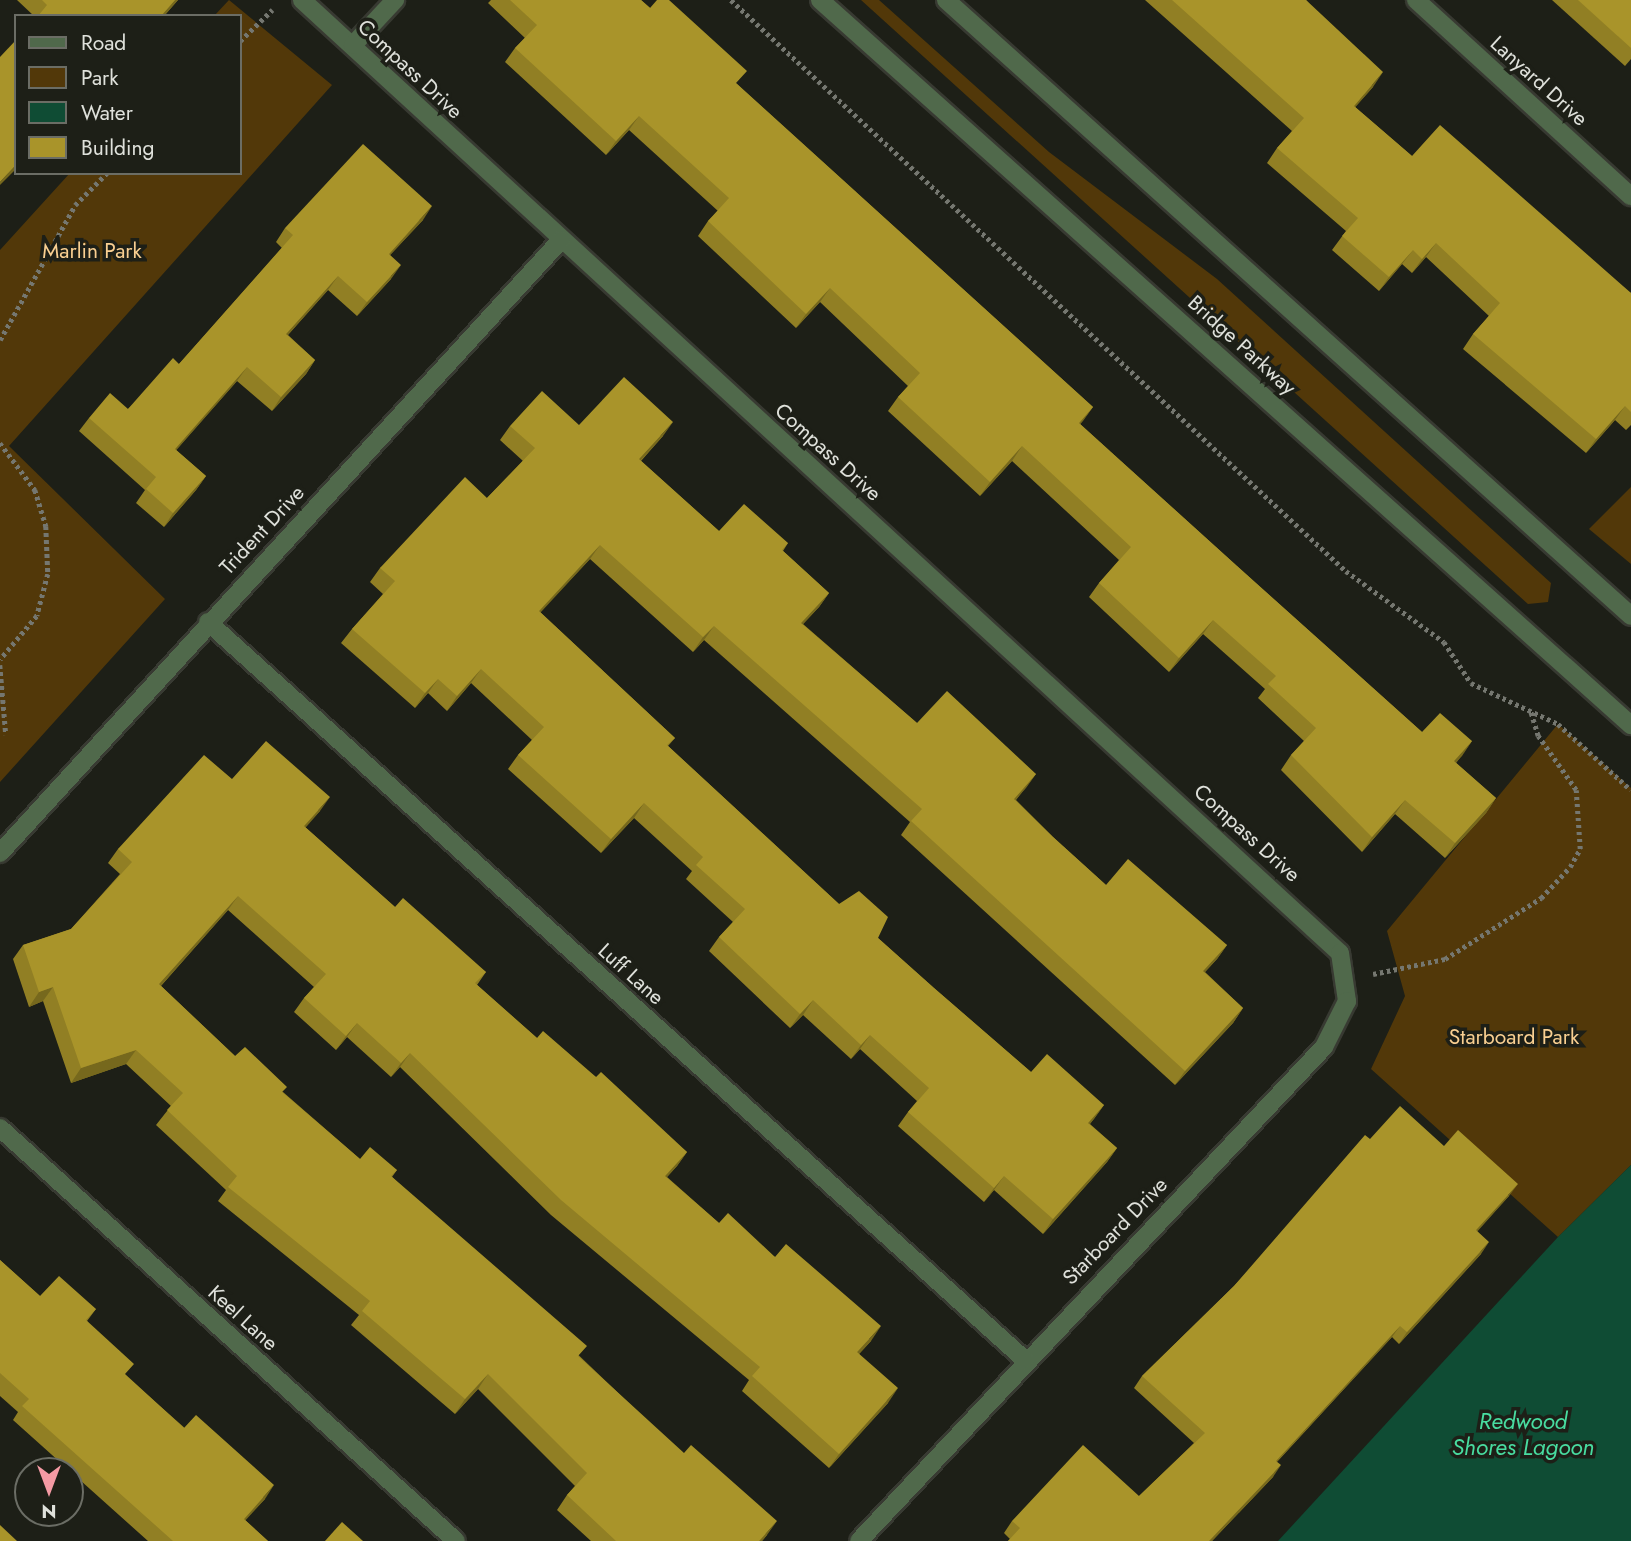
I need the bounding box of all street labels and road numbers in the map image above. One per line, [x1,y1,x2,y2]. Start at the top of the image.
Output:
street label: Compass Drive [352,14,468,124]
street label: Lanyard Drive [1485,31,1593,131]
street label: Bridge Parkway [1183,290,1301,400]
street label: Compass Drive [770,398,886,506]
street label: Trident Drive [214,480,310,580]
street label: Compass Drive [1189,779,1305,887]
street label: Luff Lane [593,938,669,1010]
street label: Starboard Drive [1057,1172,1173,1290]
street label: Keel Lane [203,1280,283,1356]

